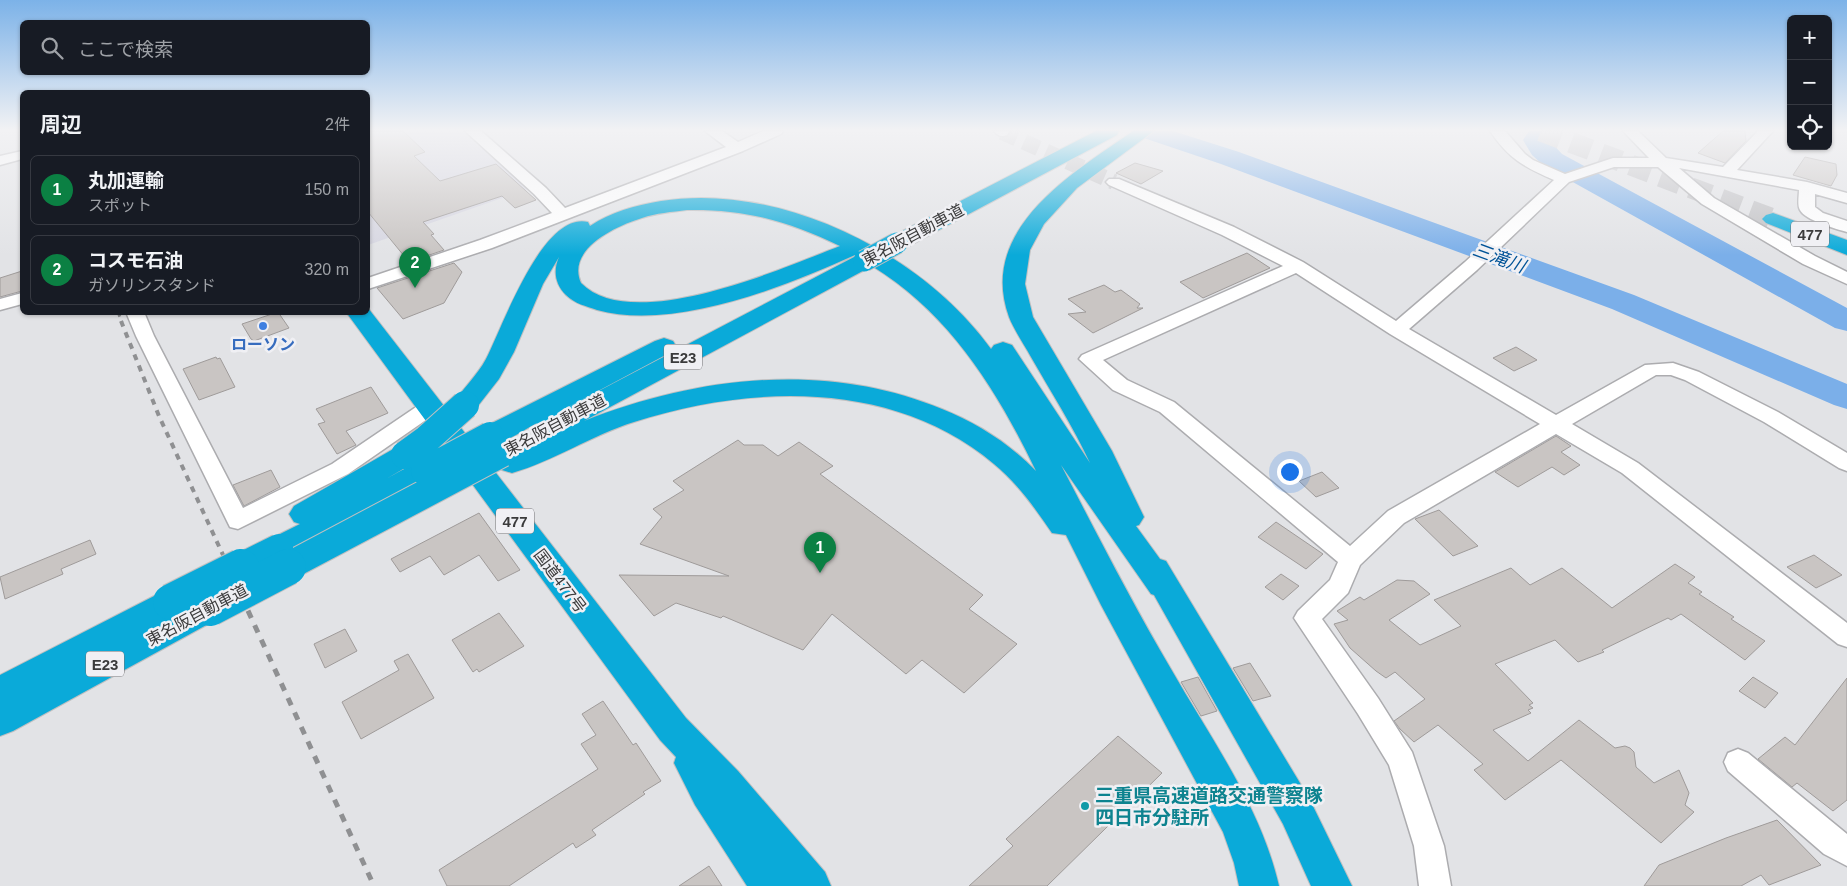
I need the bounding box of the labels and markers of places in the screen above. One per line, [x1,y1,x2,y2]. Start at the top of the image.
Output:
pin: 2 [399,247,431,288]
marker: ローソン [257,320,269,332]
place label: ローソン [231,336,295,353]
pin: 1 [804,532,836,573]
place label: 三重県高速道路交通警察隊 四日市分駐所 [1095,785,1323,828]
marker: 三重県高速道路交通警察隊 四日市分駐所 [1079,800,1091,812]

